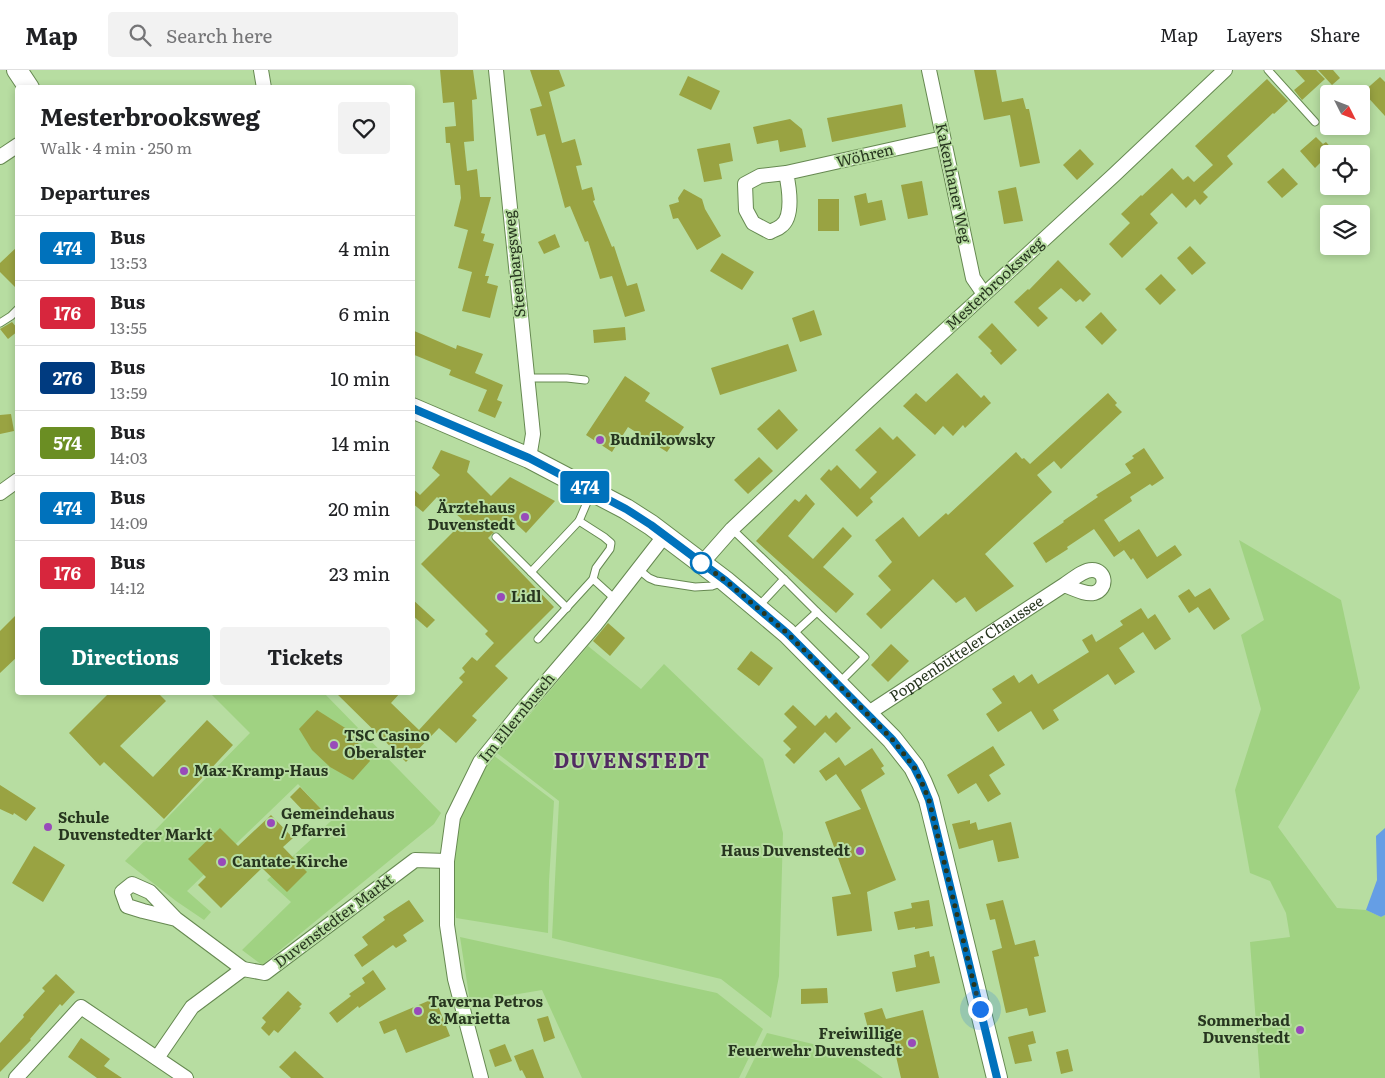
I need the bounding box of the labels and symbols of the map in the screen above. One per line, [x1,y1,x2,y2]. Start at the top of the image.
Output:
north arrow [1320,85,1370,135]
street label: Kakenhaner Weg [931,120,979,246]
street label: Wöhren [834,137,896,172]
street label: Steenbargsweg [496,209,531,319]
street label: Mesterbrooksweg [940,231,1049,335]
place label: Budnikowsky [610,427,716,450]
marker: Budnikowsky [594,434,606,446]
line badge: 474 [556,471,614,503]
place label: Ärztehaus Duvenstedt [427,495,516,535]
marker: Ärztehaus Duvenstedt [519,511,531,523]
unlabelled marker [690,552,712,574]
place label: Lidl [511,584,542,607]
street label: Poppenbütteler Chaussee [884,588,1048,707]
marker: Lidl [495,591,507,603]
street label: Im Ellernbusch [472,667,559,767]
place label: TSC Casino Oberalster [344,723,430,763]
marker: TSC Casino Oberalster [328,739,340,751]
district label: DUVENSTEDT [554,744,710,774]
place label: Max-Kramp-Haus [194,758,329,781]
marker: Max-Kramp-Haus [178,765,190,777]
place label: Gemeindehaus / Pfarrei [281,801,395,841]
place label: Schule Duvenstedter Markt [58,805,213,845]
marker: Gemeindehaus / Pfarrei [265,817,277,829]
marker: Schule Duvenstedter Markt [42,821,54,833]
place label: Haus Duvenstedt [721,838,850,861]
marker: Haus Duvenstedt [854,845,866,857]
place label: Cantate-Kirche [232,849,348,872]
marker: Cantate-Kirche [216,856,228,868]
street label: Duvenstedter Markt [269,867,398,972]
place label: Taverna Petros & Marietta [428,989,543,1029]
your location [968,997,993,1022]
marker: Taverna Petros & Marietta [412,1005,424,1017]
place label: Sommerbad Duvenstedt [1197,1008,1290,1048]
place label: Freiwillige Feuerwehr Duvenstedt [728,1021,902,1061]
marker: Sommerbad Duvenstedt [1294,1024,1306,1036]
marker: Freiwillige Feuerwehr Duvenstedt [906,1037,918,1049]

